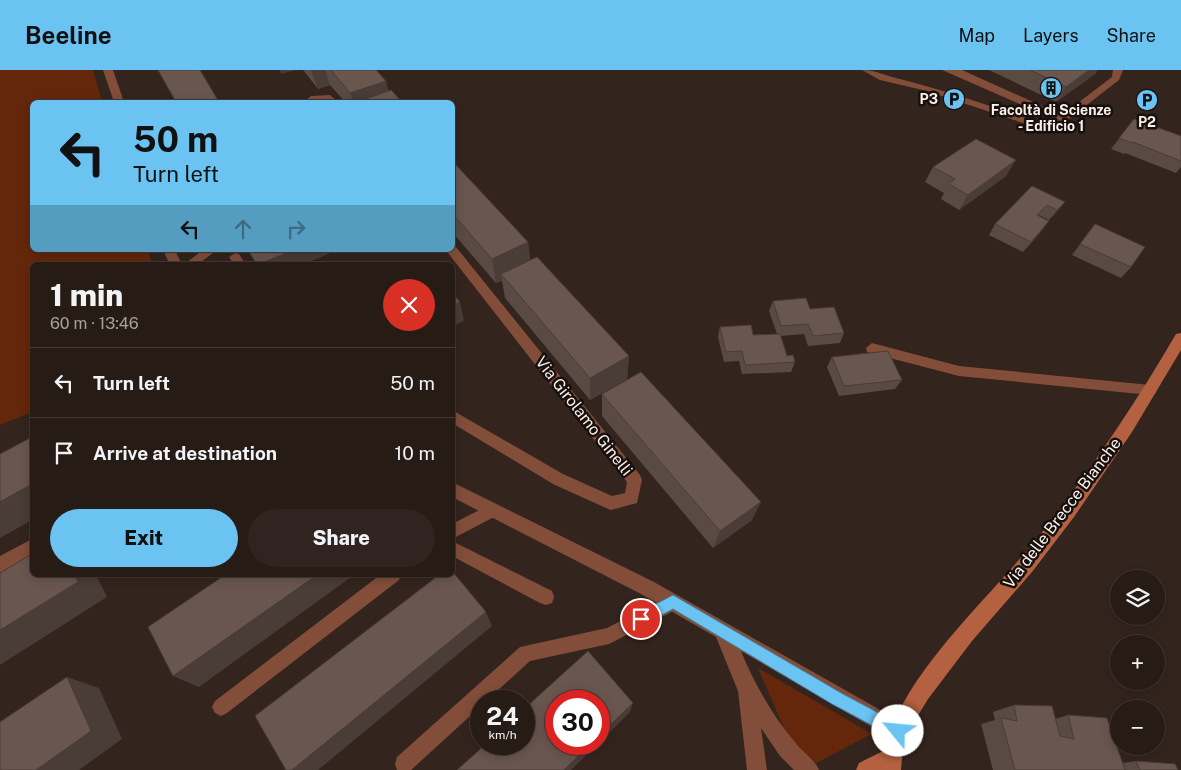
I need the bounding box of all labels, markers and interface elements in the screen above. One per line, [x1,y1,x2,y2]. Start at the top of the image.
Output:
text: Beeline [25,21,112,49]
text: Map [959,25,995,46]
text: Layers [1023,25,1079,46]
text: Share [1107,25,1156,46]
building icon: Facoltà di Scienze - Edificio 1 [1039,76,1063,100]
parking icon: P3 [942,87,966,111]
parking icon: P2 [1135,88,1159,112]
place label: P3 [920,91,938,107]
place label: Facoltà di Scienze - Edificio 1 [991,102,1111,134]
place label: P2 [1138,114,1156,130]
text: 50 m [133,119,218,160]
icon: left [50,120,115,185]
text: Turn left [133,161,219,187]
icon: left [176,215,204,243]
icon: ahead [229,215,257,243]
icon: right [282,215,310,243]
text: 1 min [50,277,123,313]
button: close [383,279,435,331]
text: 60 m · 13:46 [50,314,139,333]
street label: Via Girolamo Ginelli [532,353,636,479]
icon: left [50,369,78,397]
text: Turn left [93,372,170,394]
text: 50 m [390,372,435,394]
street label: Via delle Brecce Bianche [999,434,1125,592]
icon: arrive [50,439,78,467]
text: Arrive at destination [93,442,277,464]
text: 10 m [395,442,435,464]
button: Exit [50,509,238,567]
button: Share [248,509,435,567]
map controls [1110,570,1165,755]
button: layers [1110,570,1165,625]
pin [620,598,662,640]
icon: arrive [627,605,655,633]
button: + [1110,635,1165,690]
speed limit sign: 30 [545,690,610,755]
button: − [1110,700,1165,755]
text: 24 [486,701,519,731]
position arrow [871,704,923,756]
text: km/h [488,728,517,742]

